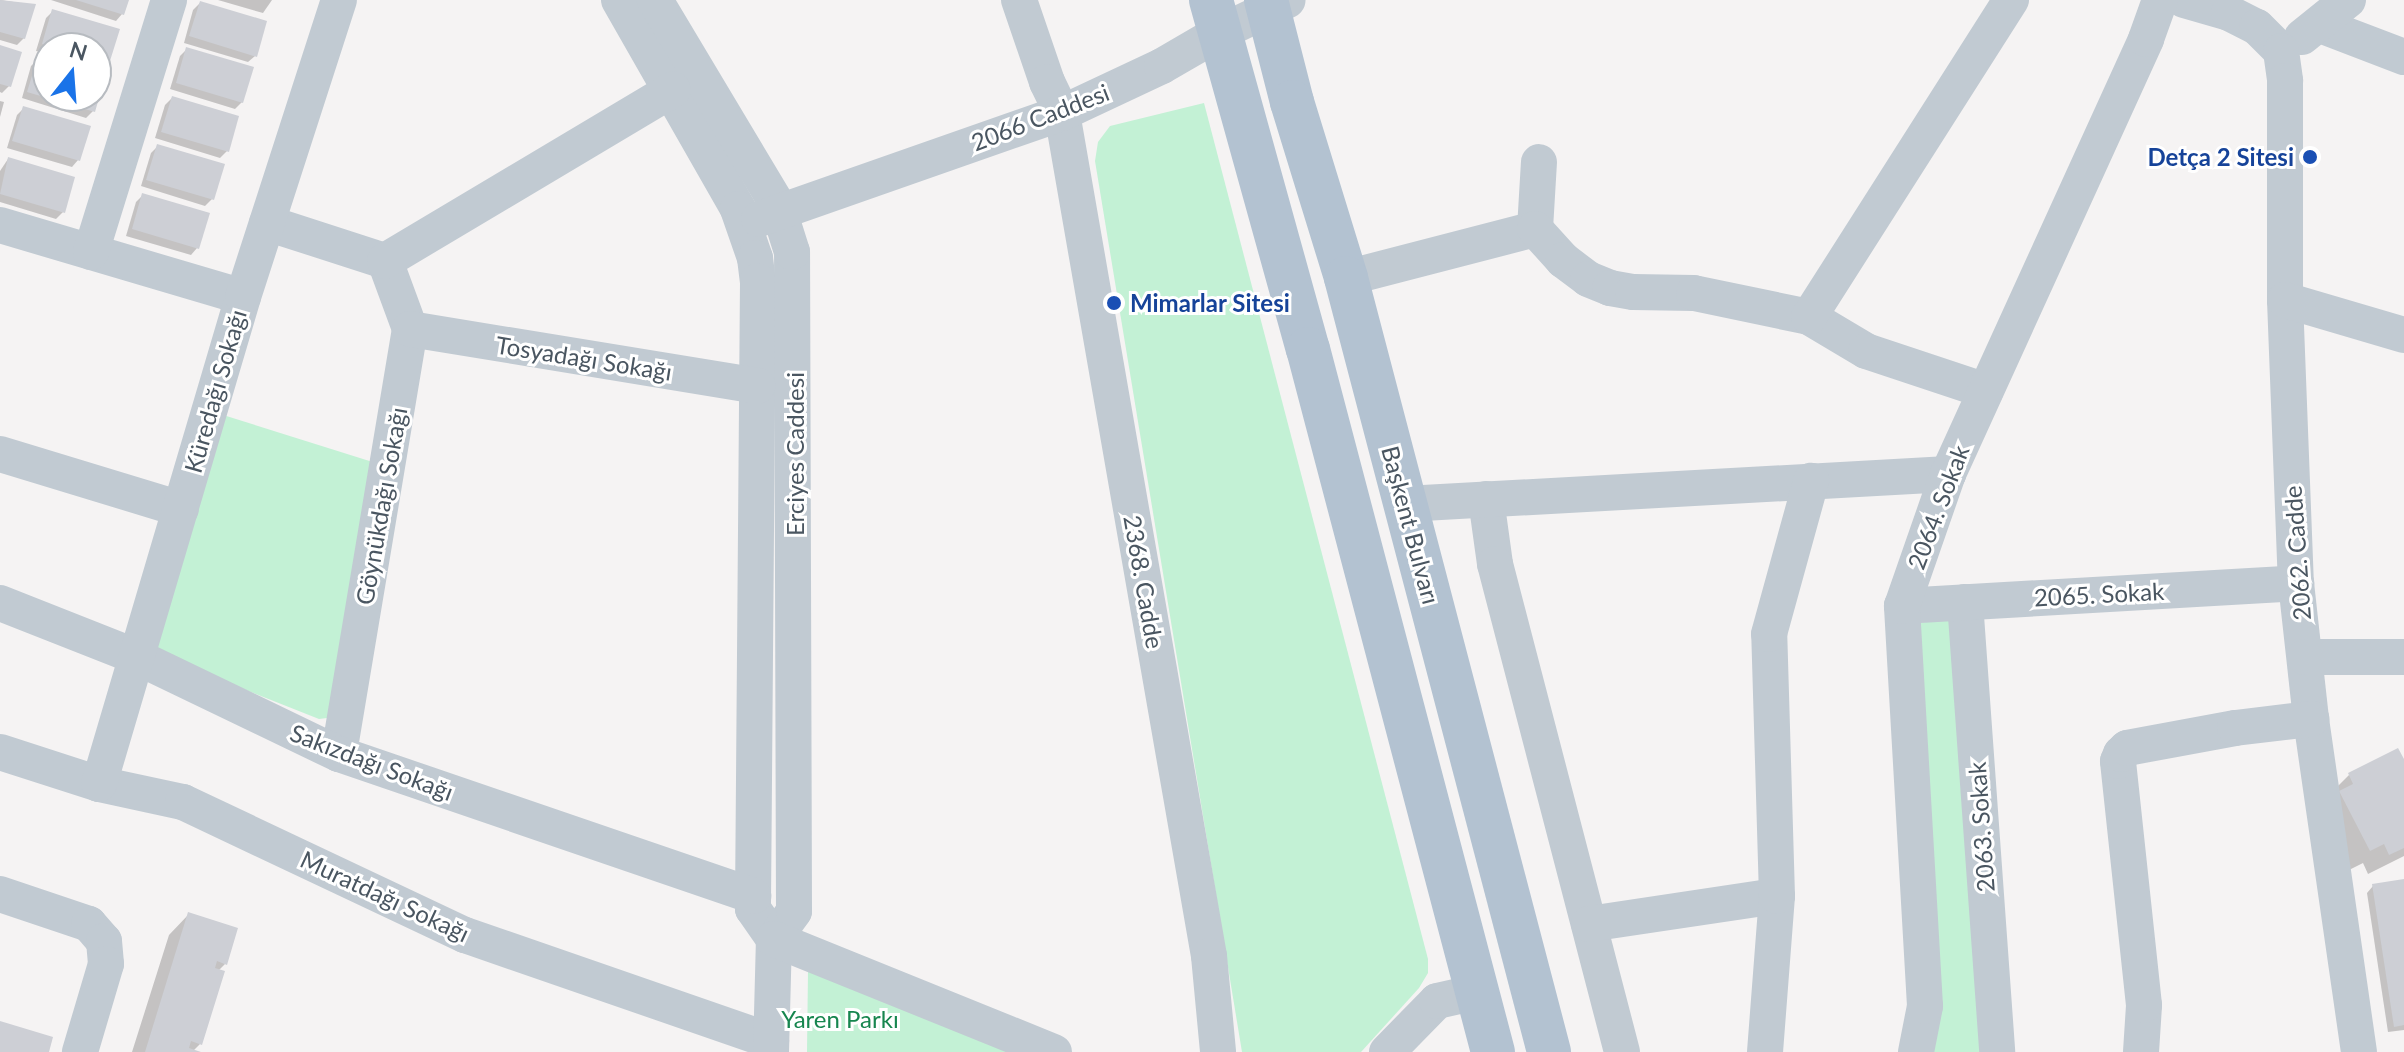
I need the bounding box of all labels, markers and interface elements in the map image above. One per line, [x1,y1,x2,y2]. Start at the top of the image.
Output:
north arrow [32,32,112,112]
text: N [67,35,91,66]
street label: 2066 Caddesi [967,77,1113,157]
place label: Detça 2 Sitesi [2148,143,2294,171]
marker: Detça 2 Sitesi [2301,148,2319,166]
place label: Mimarlar Sitesi [1130,289,1290,317]
marker: Mimarlar Sitesi [1105,294,1123,312]
street label: Küredağı Sokağı [178,306,252,476]
street label: Tosyadağı Sokağı [494,330,674,386]
street label: Erciyes Caddesi [781,372,809,536]
street label: Göynükdağı Sokağı [349,405,413,607]
street label: 2064. Sokak [1901,441,1975,573]
street label: Başkent Bulvarı [1376,443,1446,607]
street label: 2062. Cadde [2278,485,2316,621]
street label: 2368. Cadde [1118,513,1170,651]
street label: 2065. Sokak [2033,576,2165,612]
street label: Sakızdağı Sokağı [287,718,457,806]
street label: 2063. Sokak [1962,761,2000,893]
street label: Muratdağı Sokağı [296,844,474,948]
park label: Yaren Parkı [781,1005,899,1033]

